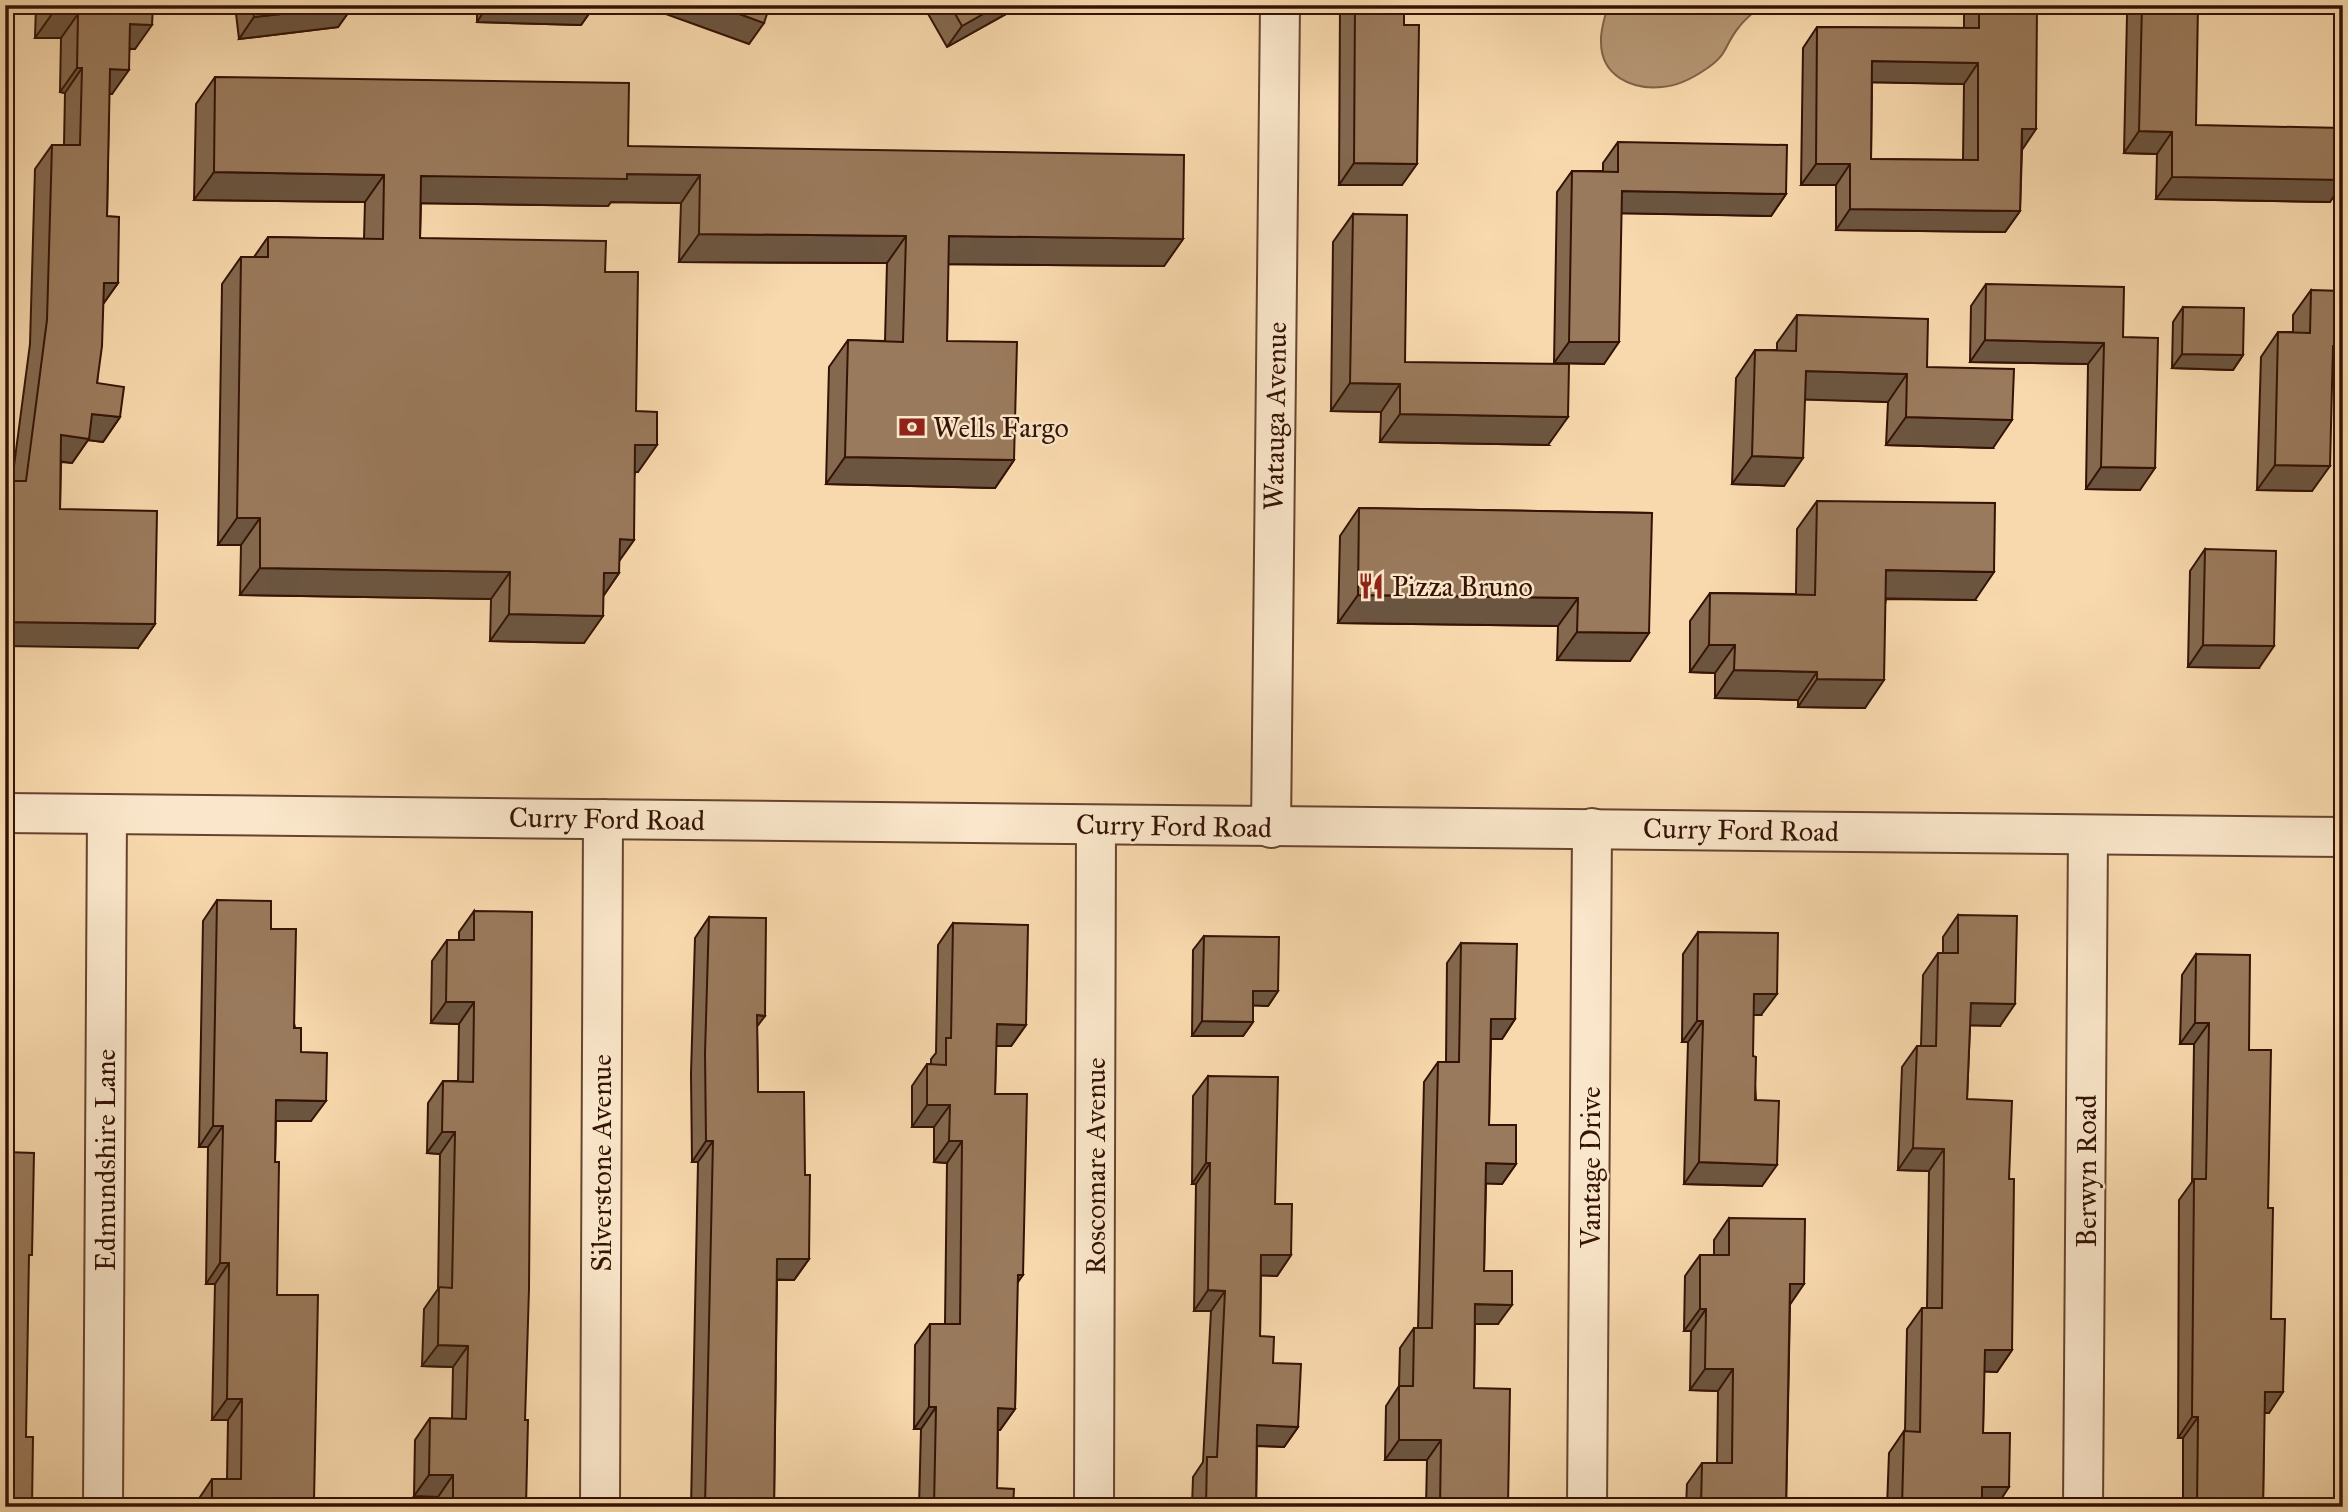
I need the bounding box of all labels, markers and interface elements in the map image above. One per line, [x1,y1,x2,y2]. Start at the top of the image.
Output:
street label: Watauga Avenue [1256,321,1294,511]
place label: Wells Fargo [933,410,1069,445]
bank icon: Wells Fargo [897,412,927,442]
place label: Pizza Bruno [1392,569,1533,604]
restaurant icon: Pizza Bruno [1356,571,1386,601]
street label: Curry Ford Road [509,800,705,838]
street label: Curry Ford Road [1076,807,1272,845]
street label: Curry Ford Road [1643,811,1839,849]
street label: Edmundshire Lane [88,1049,123,1271]
street label: Silverstone Avenue [584,1054,619,1272]
street label: Roscomare Avenue [1078,1057,1113,1275]
street label: Vantage Drive [1573,1086,1608,1249]
street label: Berwyn Road [2069,1094,2104,1248]

